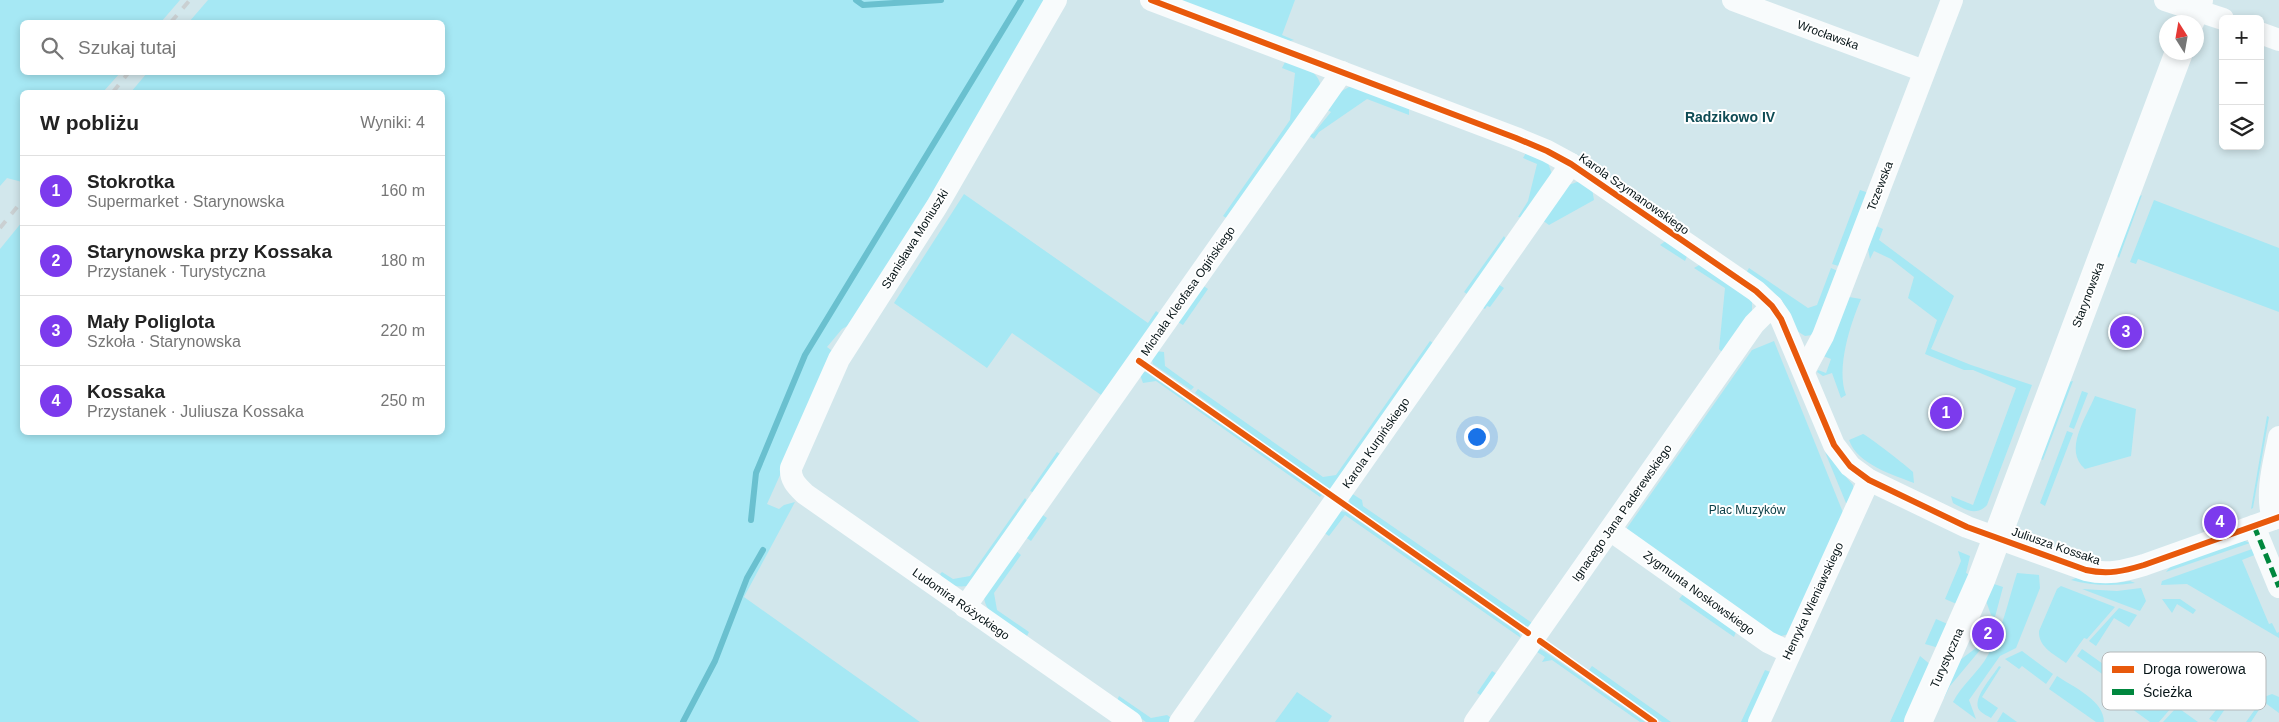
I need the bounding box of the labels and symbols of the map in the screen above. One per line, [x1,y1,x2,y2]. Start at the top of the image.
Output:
north arrow [2159,15,2204,60]
street label: Wrocławska [1795,17,1861,53]
district label: Radzikowo IV [1685,109,1776,125]
street label: Karola Szymanowskiego [1576,151,1692,238]
street label: Tczewska [1864,159,1896,213]
street label: Stanisława Moniuszki [879,187,951,291]
street label: Michała Kleofasa Ogińskiego [1138,223,1238,358]
street label: Starynowska [2069,260,2107,330]
pin: 3 [2110,313,2142,351]
pin: 1 [1930,394,1962,432]
street label: Karola Kurpińskiego [1339,395,1413,491]
your location [1464,424,1490,450]
street label: Ignacego Jana Paderewskiego [1569,442,1675,584]
park label: Plac Muzyków [1709,503,1786,517]
pin: 4 [2204,503,2236,541]
street label: Juliusza Kossaka [2010,524,2102,568]
street label: Henryka Wieniawskiego [1780,540,1847,662]
street label: Zygmunta Noskowskiego [1641,548,1758,638]
street label: Ludomira Różyckiego [910,565,1013,643]
pin: 2 [1972,615,2004,653]
street label: Turystyczna [1928,626,1967,690]
legend [2102,652,2266,710]
text: Droga rowerowa [2143,661,2246,677]
text: Ścieżka [2143,683,2192,700]

